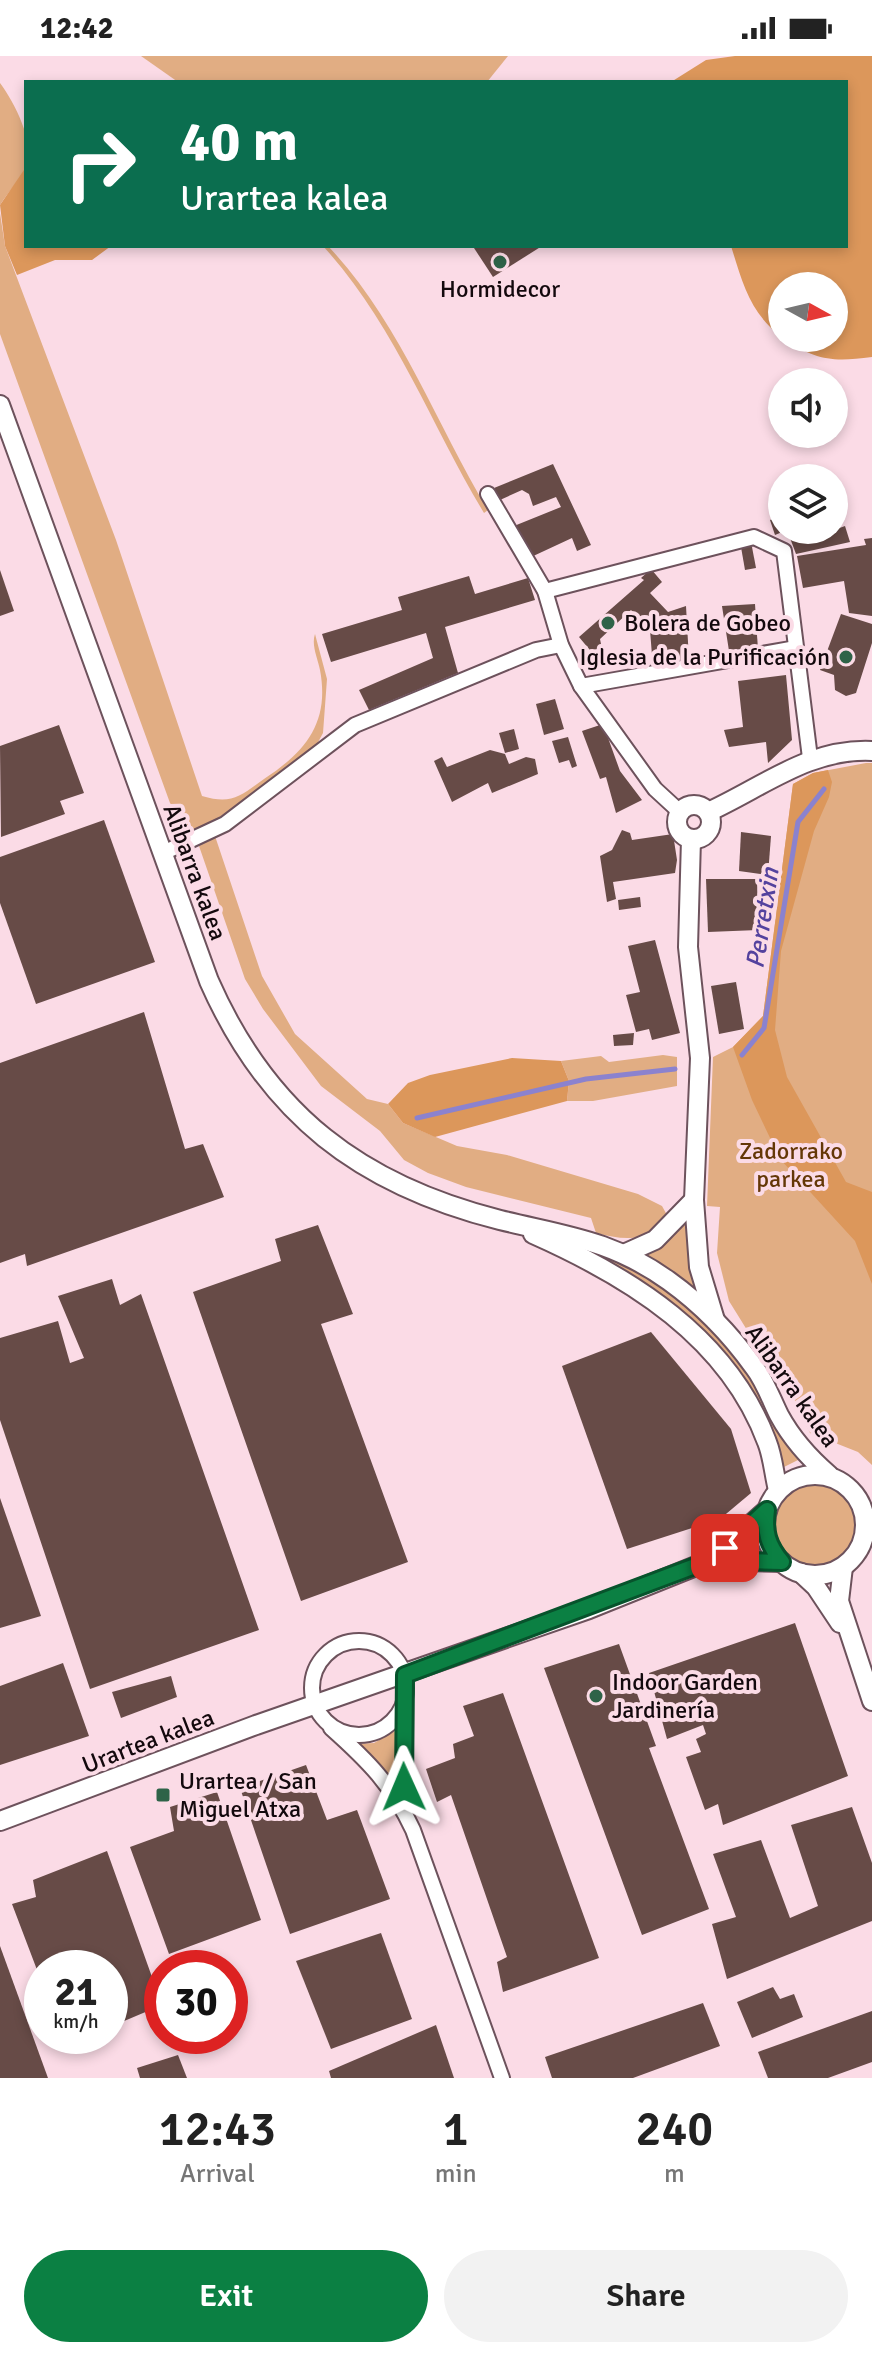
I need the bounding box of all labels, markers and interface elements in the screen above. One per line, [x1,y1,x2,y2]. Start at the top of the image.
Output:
text: 12:42 [40,10,114,47]
text: 40 m [180,107,298,176]
icon: right [48,112,152,216]
text: Urartea kalea [180,176,389,221]
marker: Hormidecor [491,253,509,271]
north arrow [768,272,848,352]
map controls [768,272,848,544]
place label: Hormidecor [440,274,560,304]
button: sound [768,368,848,448]
button: layers [768,464,848,544]
place label: Bolera de Gobeo [624,608,791,638]
marker: Bolera de Gobeo [599,614,617,632]
place label: Iglesia de la Purificación [579,642,830,672]
marker: Iglesia de la Purificación [837,648,855,666]
street label: Alibarra kalea [156,800,234,944]
water label: Perretxin [739,865,787,971]
park label: Zadorrako parkea [739,1136,843,1194]
street label: Alibarra kalea [739,1319,845,1453]
pin [691,1514,759,1582]
icon: arrive [703,1526,747,1570]
place label: Indoor Garden Jardinería [612,1667,758,1725]
marker: Indoor Garden Jardinería [587,1687,605,1705]
street label: Urartea kalea [78,1702,218,1780]
position arrow [362,1745,446,1829]
place label: Urartea / San Miguel Atxa [179,1766,317,1824]
marker: Urartea / San Miguel Atxa [154,1786,172,1804]
speed limit sign: 30 [144,1950,248,2054]
text: 21 [54,1967,98,2017]
text: km/h [53,2009,99,2034]
text: 12:43 [159,2100,276,2159]
text: 1 [443,2100,469,2159]
text: 240 [635,2100,713,2159]
text: Arrival [180,2158,255,2190]
text: min [435,2158,477,2190]
text: m [664,2158,685,2190]
button: Exit [24,2250,428,2342]
button: Share [444,2250,848,2342]

